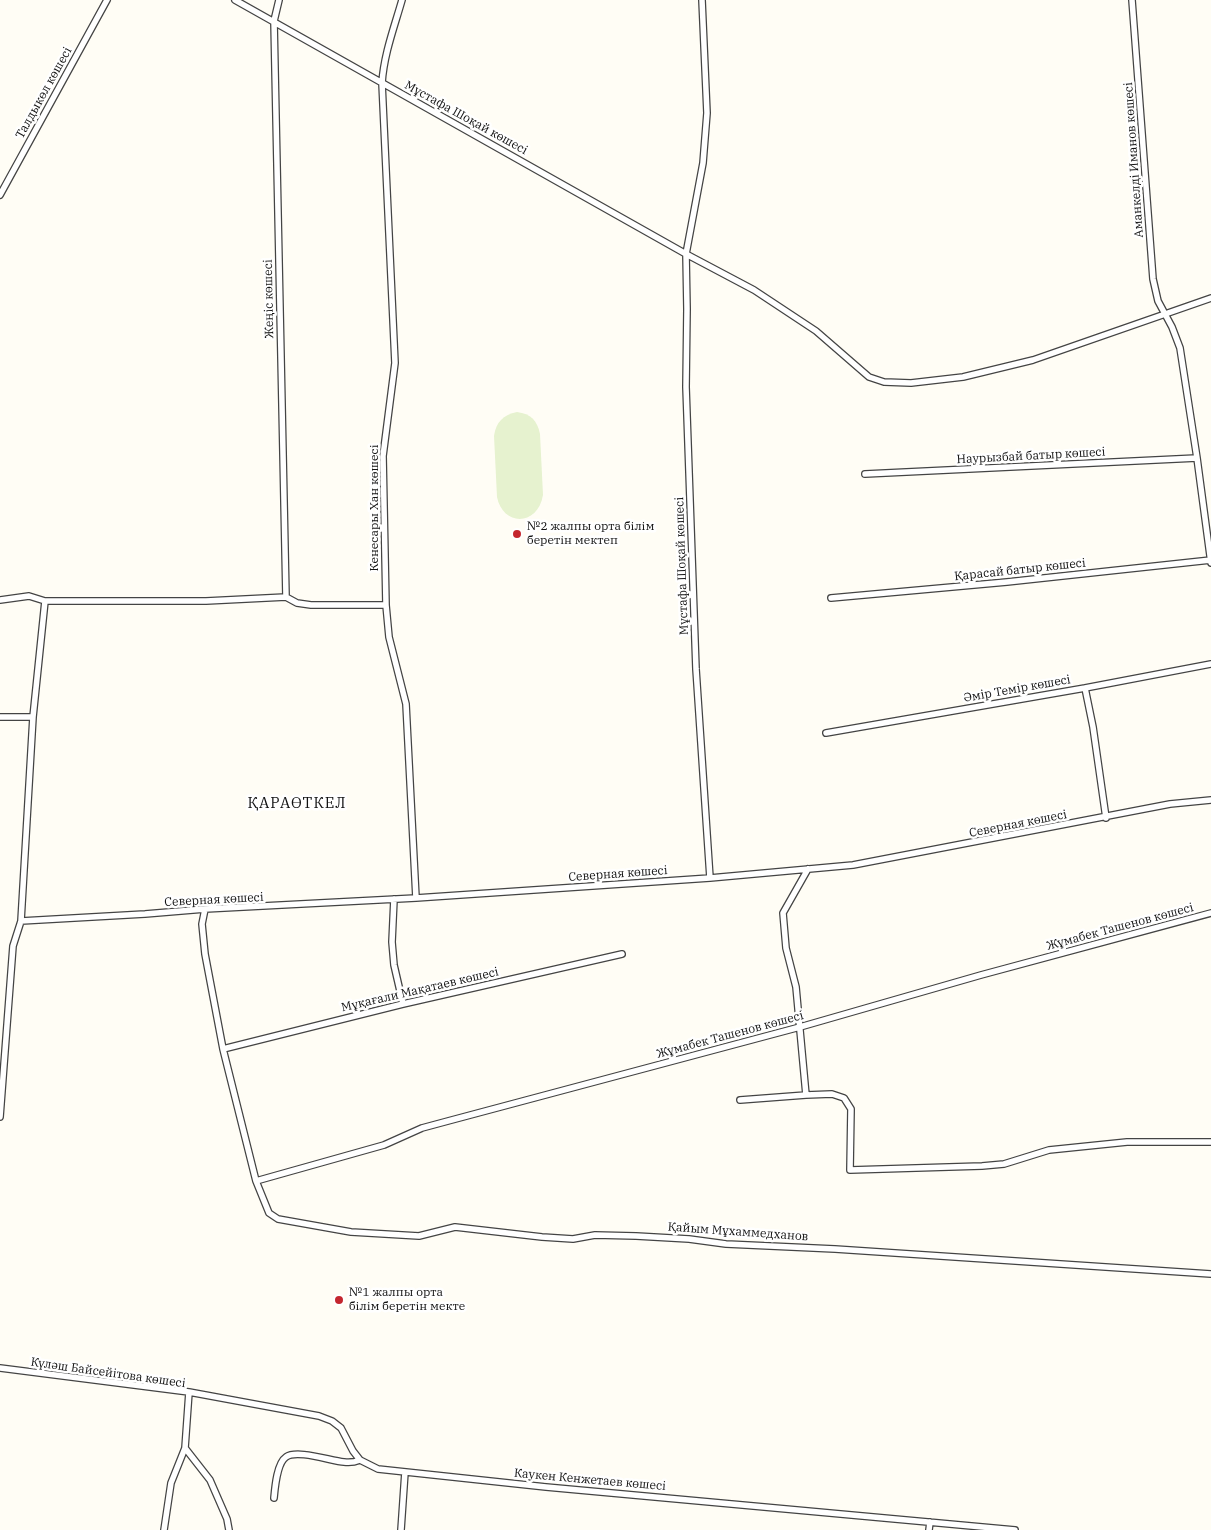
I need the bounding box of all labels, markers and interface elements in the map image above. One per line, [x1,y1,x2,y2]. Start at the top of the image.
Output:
street label: Талдыкөл көшесі [13,45,75,141]
street label: Мұстафа Шоқай көшесі [402,78,530,158]
street label: Аманкелді Иманов көшесі [1121,82,1147,238]
street label: Жеңіс көшесі [261,259,277,339]
street label: Кенесары Хан көшесі [368,445,382,571]
street label: Наурызбай батыр көшесі [956,445,1106,467]
street label: Мұстафа Шоқай көшесі [672,497,692,635]
place label: №2 жалпы орта білім беретін мектеп [527,520,654,548]
marker: №2 жалпы орта білім беретін мектеп [511,528,523,540]
street label: Қарасай батыр көшесі [954,556,1086,584]
street label: Әмір Темір көшесі [962,672,1072,706]
district label: ҚАРАӨТКЕЛ [246,795,348,813]
street label: Северная көшесі [968,807,1068,841]
street label: Северная көшесі [568,863,668,885]
street label: Северная көшесі [164,890,264,910]
street label: Жұмабек Ташенов көшесі [1045,900,1195,954]
street label: Мұқағали Мақатаев көшесі [340,965,500,1015]
street label: Жұмабек Ташенов көшесі [655,1008,805,1062]
street label: Қайым Мұхаммедханов [667,1220,809,1244]
place label: №1 жалпы орта білім беретін мекте [349,1286,465,1314]
marker: №1 жалпы орта білім беретін мекте [333,1294,345,1306]
street label: Күләш Байсейітова көшесі [30,1355,186,1391]
street label: Каукен Кенжетаев көшесі [513,1466,667,1494]

